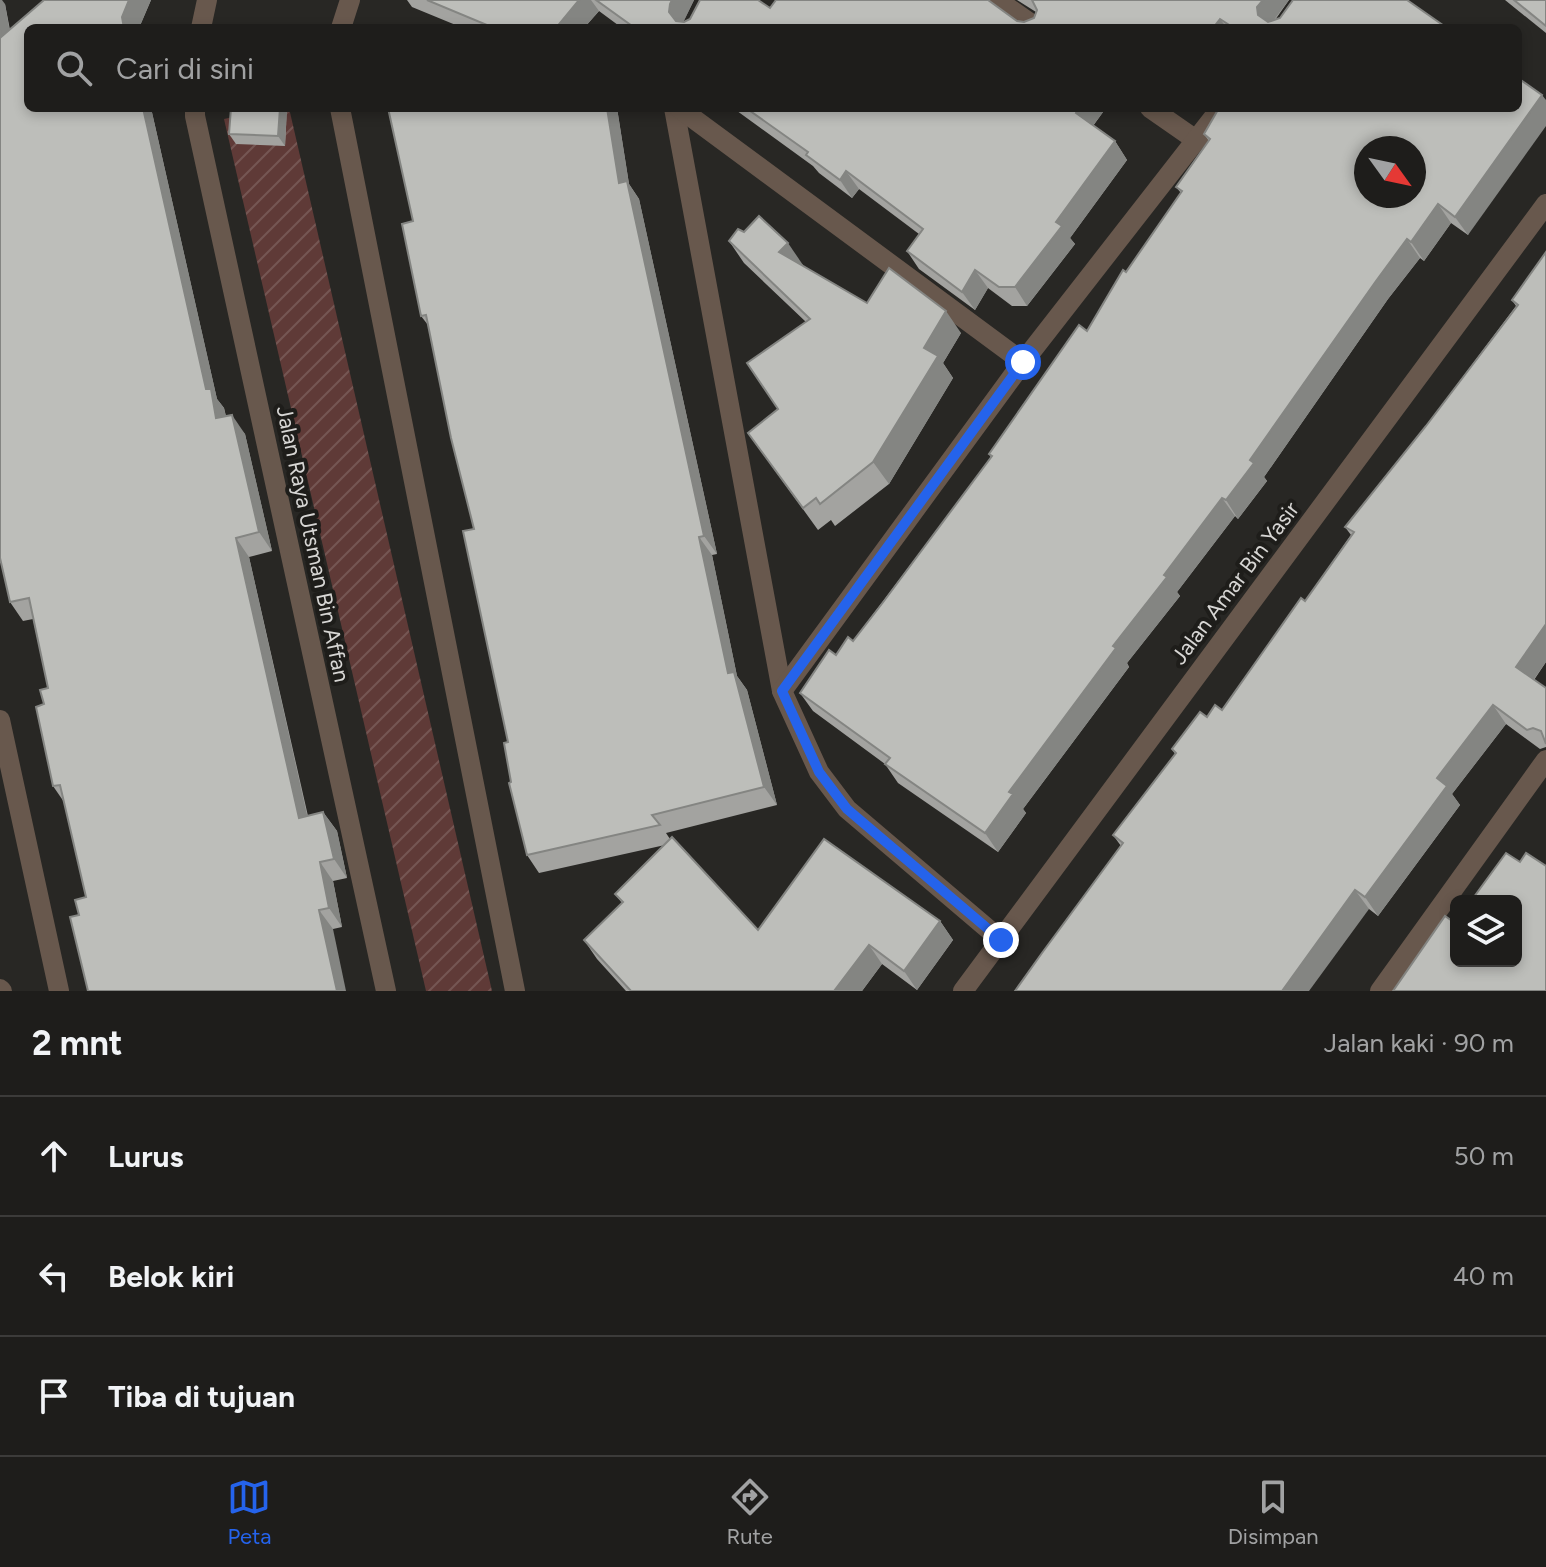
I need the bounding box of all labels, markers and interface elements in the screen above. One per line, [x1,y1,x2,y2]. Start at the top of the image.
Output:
search box [24,24,1522,112]
icon: search [52,46,96,90]
text: Cari di sini [116,50,254,87]
north arrow [1354,136,1426,208]
route start [1005,344,1041,380]
street label: Jalan Raya Utsman Bin Affan [271,403,355,685]
street label: Jalan Amar Bin Yasir [1165,496,1305,669]
map controls [1450,895,1522,967]
button: layers [1450,895,1522,967]
route end [983,922,1019,958]
text: 2 mnt [32,1023,122,1064]
text: Jalan kaki · 90 m [1324,1027,1514,1059]
icon: ahead [32,1134,76,1178]
text: Lurus [108,1138,184,1175]
text: 50 m [1454,1140,1514,1172]
icon: left [32,1254,76,1298]
text: Belok kiri [108,1258,234,1295]
text: 40 m [1453,1260,1514,1292]
icon: arrive [32,1374,76,1418]
text: Tiba di tujuan [108,1378,295,1415]
tab: Peta [227,1475,271,1550]
tab: Rute [726,1475,773,1550]
tab: Disimpan [1228,1475,1319,1550]

